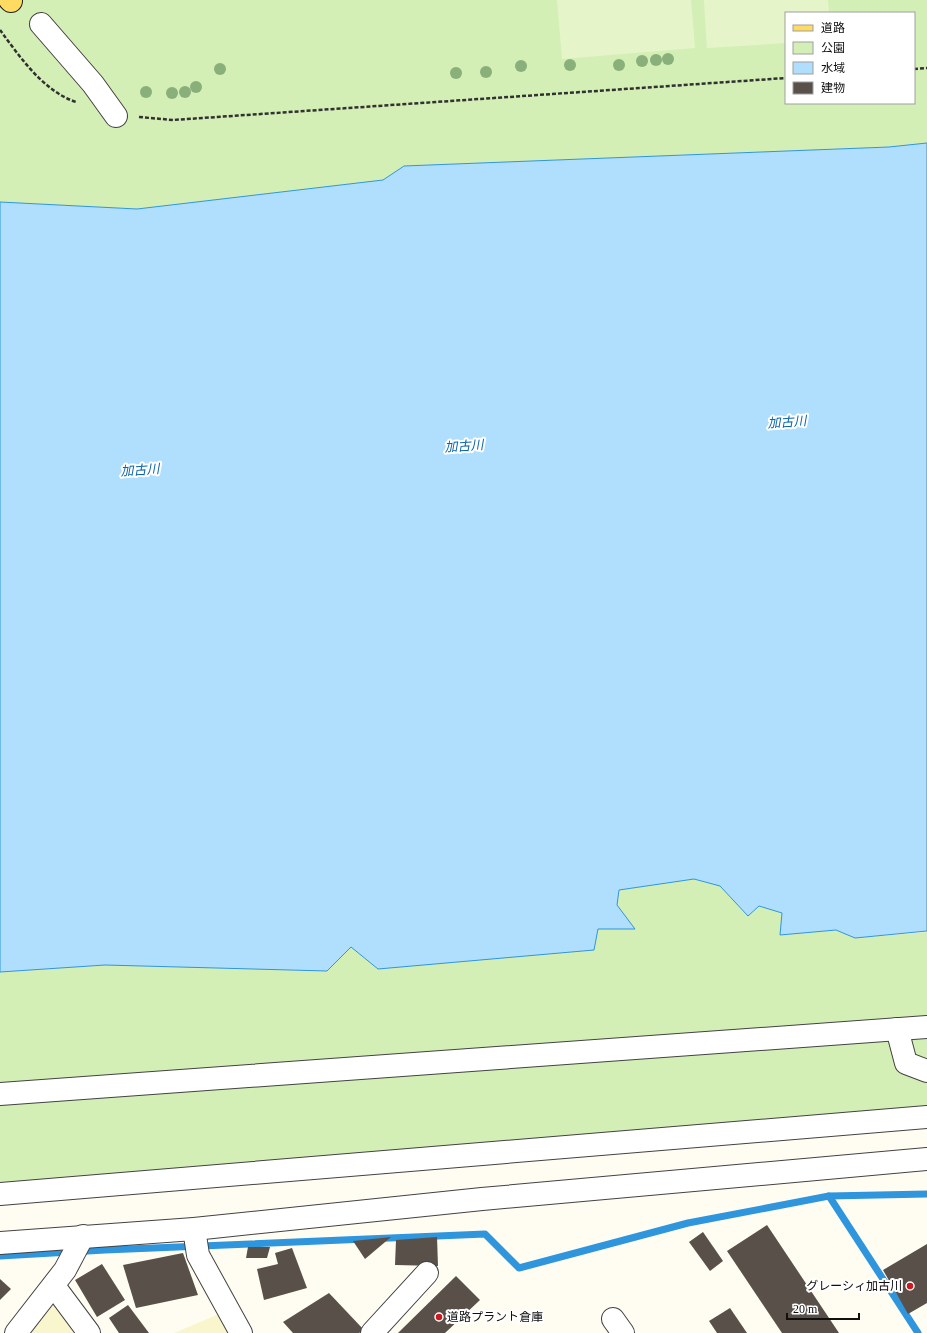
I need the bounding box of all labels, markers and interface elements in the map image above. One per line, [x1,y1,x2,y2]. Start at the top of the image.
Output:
legend [785,12,915,104]
text: 道路 [821,21,845,35]
text: 公園 [821,41,845,55]
text: 水域 [821,61,845,75]
text: 建物 [821,81,845,95]
water label: 加古川 [767,413,809,431]
water label: 加古川 [444,437,486,455]
water label: 加古川 [120,461,162,479]
place label: グレーシィ加古川 [806,1279,902,1293]
marker: グレーシィ加古川 [905,1281,915,1291]
scale bar [787,1295,859,1321]
text: 20 m [793,1302,818,1316]
place label: 道路プラント倉庫 [447,1310,543,1324]
marker: 道路プラント倉庫 [434,1312,444,1322]

